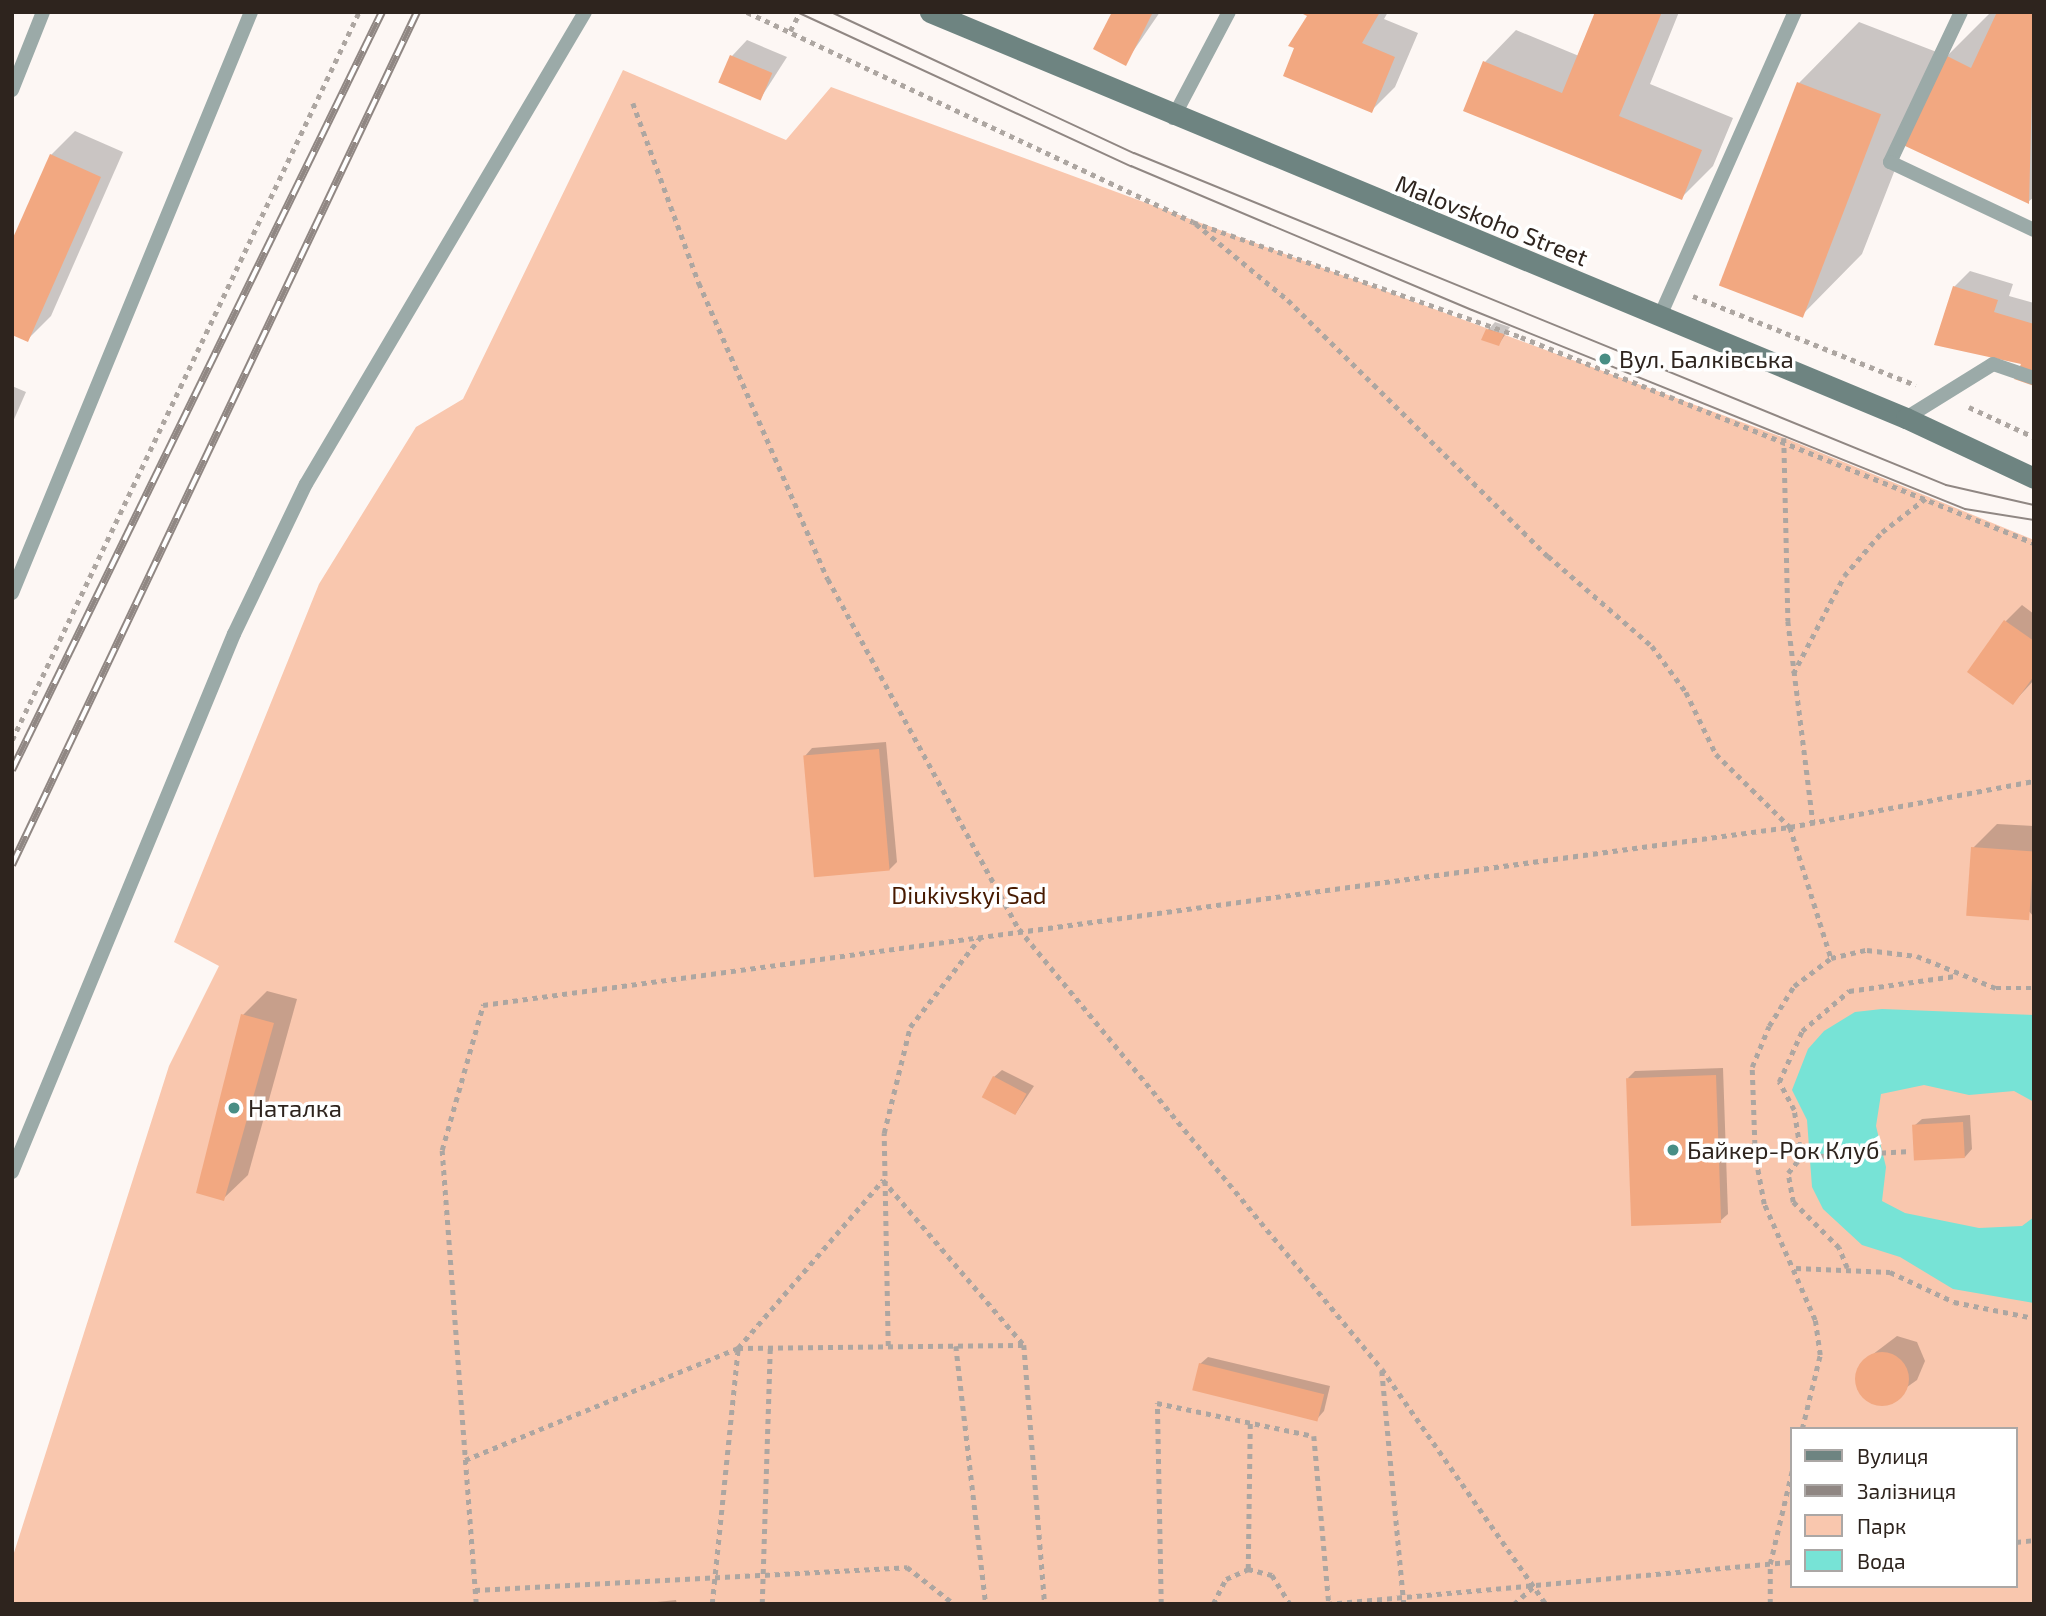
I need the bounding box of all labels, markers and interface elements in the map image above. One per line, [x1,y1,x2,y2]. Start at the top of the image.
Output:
street label: Malovskoho Street [1392,168,1592,272]
place label: Вул. Балківська [1619,345,1794,373]
marker: Вул. Балківська [1597,351,1613,367]
park label: Diukivskyi Sad [891,881,1047,909]
place label: Наталка [248,1094,342,1122]
marker: Наталка [226,1100,242,1116]
place label: Байкер-Рок Клуб [1687,1136,1880,1164]
marker: Байкер-Рок Клуб [1665,1142,1681,1158]
legend [1790,1427,2018,1588]
text: Вулиця [1857,1443,1928,1468]
text: Залізниця [1857,1478,1956,1503]
text: Парк [1857,1513,1906,1538]
text: Вода [1857,1548,1906,1573]

